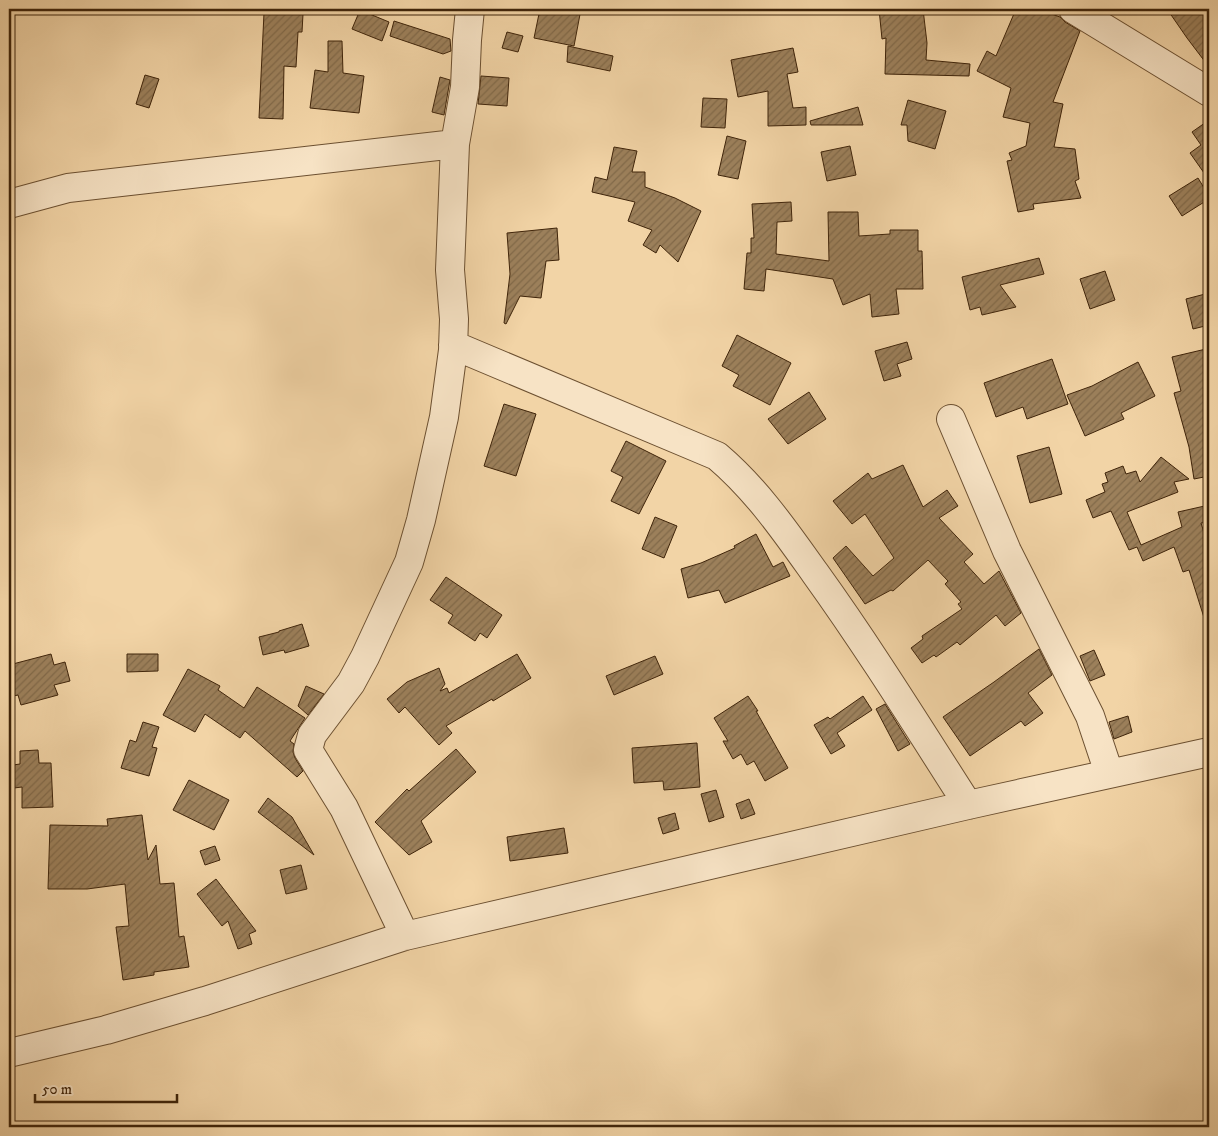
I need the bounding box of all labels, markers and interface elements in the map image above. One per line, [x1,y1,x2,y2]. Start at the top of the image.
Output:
scale bar [35,1071,178,1103]
text: 50 m [42,1080,72,1099]

